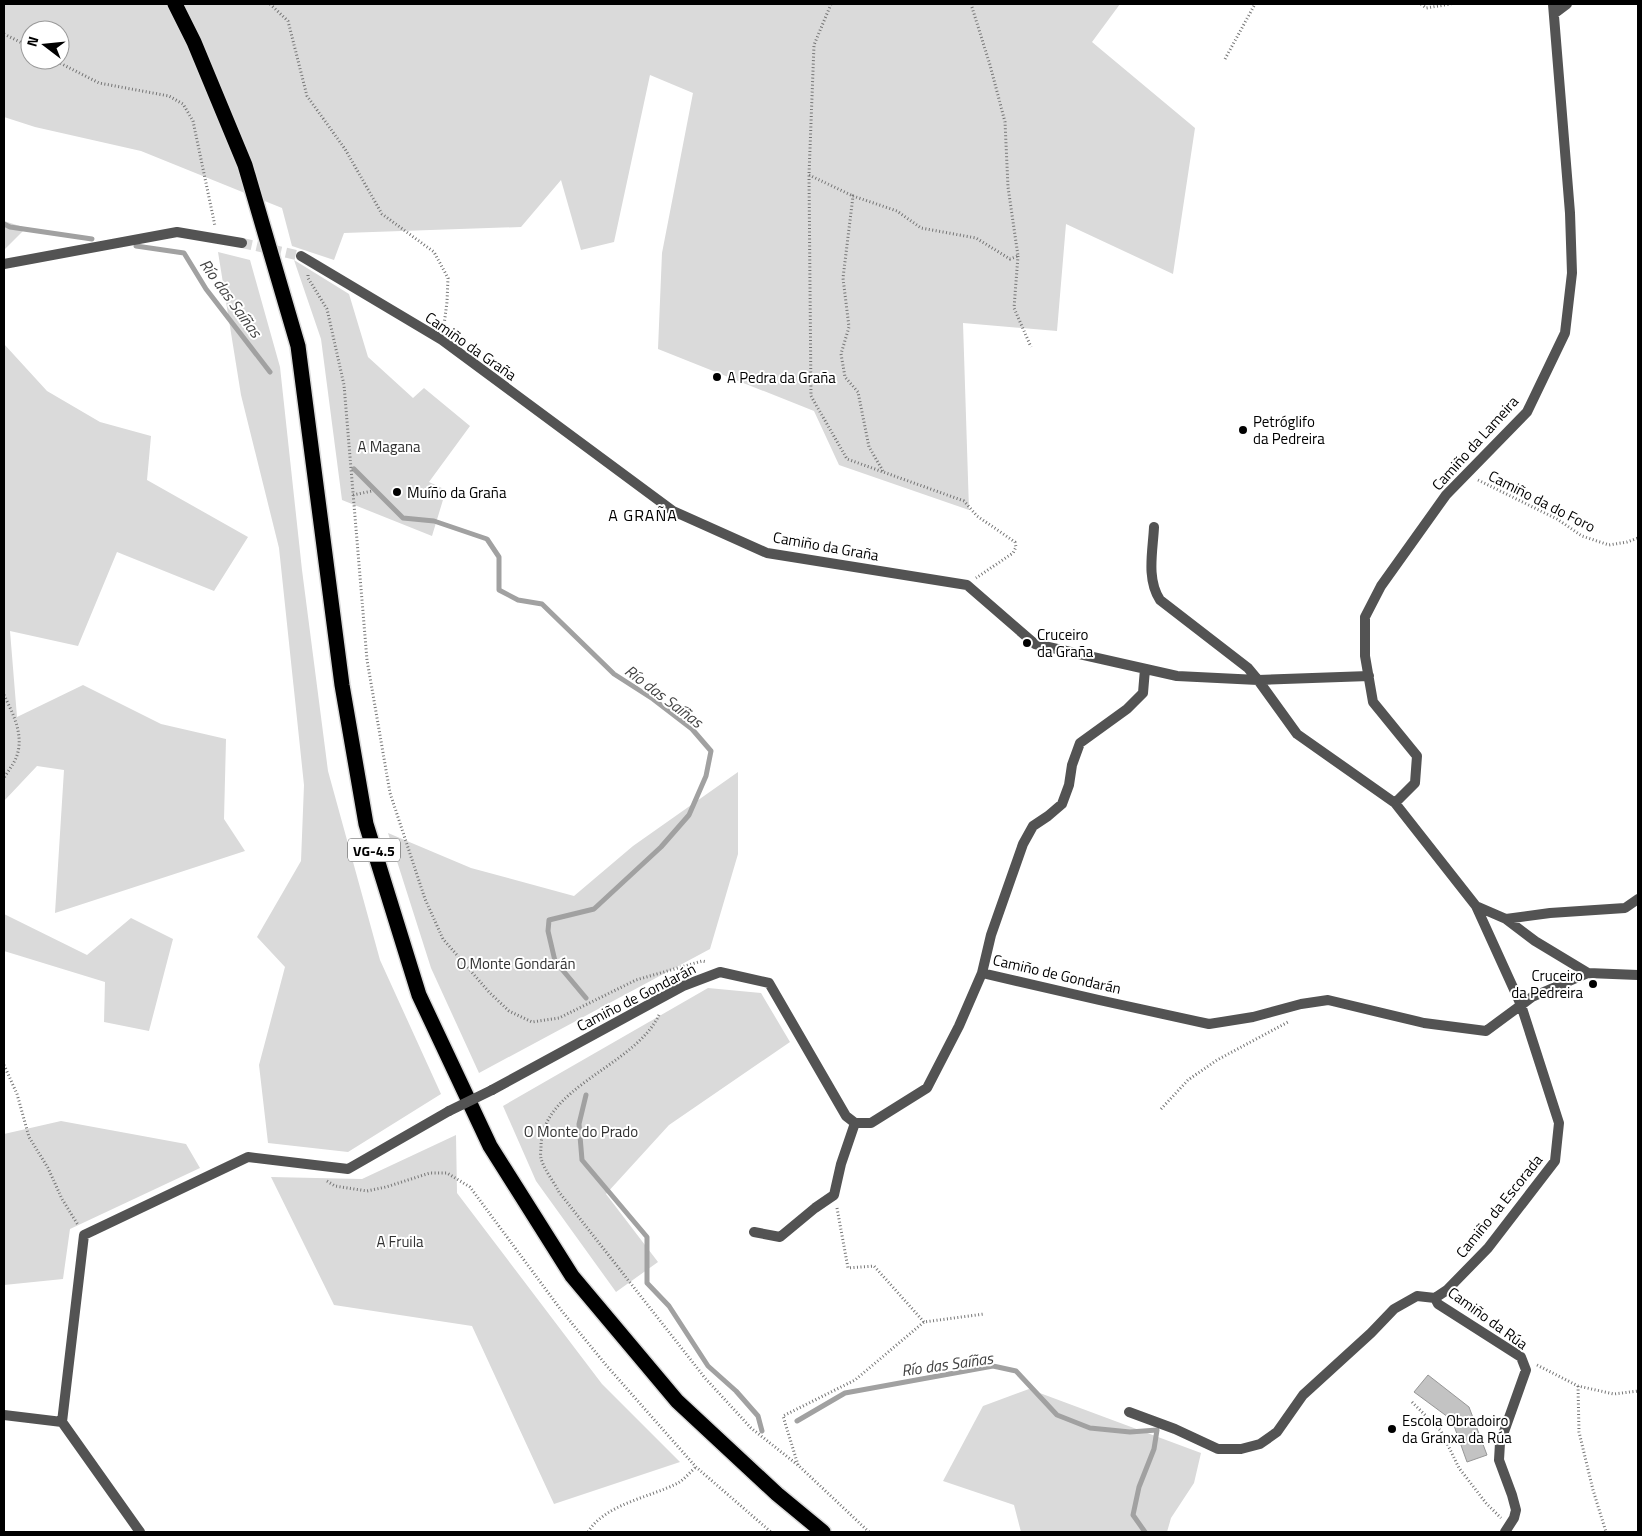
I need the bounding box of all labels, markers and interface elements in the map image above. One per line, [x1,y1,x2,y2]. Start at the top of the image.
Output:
north arrow [20,20,70,70]
text: N [21,34,43,49]
water label: Río das Saíñas [194,254,268,343]
street label: Camiño da Graña [421,306,522,386]
place label: A Pedra da Graña [727,366,836,389]
marker: A Pedra da Graña [711,371,723,383]
street label: Camiño da Lameira [1426,390,1524,495]
place label: Petróglifo da Pedreira [1253,410,1325,450]
marker: Petróglifo da Pedreira [1237,424,1249,436]
park label: A Magana [357,435,421,458]
street label: Camiño da do Foro [1485,464,1599,538]
place label: Muíño da Graña [407,481,507,504]
marker: Muíño da Graña [391,486,403,498]
district label: A GRAÑA [608,503,678,527]
street label: Camiño da Graña [771,525,881,567]
place label: Cruceiro da Graña [1037,623,1094,663]
marker: Cruceiro da Graña [1021,637,1033,649]
water label: Río das Saíñas [620,659,709,734]
road number: VG-4.5 [348,838,400,862]
street label: Camiño de Gondarán [991,948,1123,1000]
park label: O Monte Gondarán [456,952,576,975]
street label: Camiño de Gondarán [572,957,700,1037]
place label: Cruceiro da Pedreira [1511,964,1583,1004]
marker: Cruceiro da Pedreira [1587,978,1599,990]
park label: O Monte do Prado [524,1120,638,1143]
street label: Camiño da Escorada [1450,1149,1548,1263]
park label: A Fruila [376,1230,424,1253]
street label: Camiño da Rúa [1443,1281,1533,1355]
water label: Río das Saíñas [900,1346,995,1382]
place label: Escola Obradoiro da Granxa da Rúa [1402,1409,1512,1449]
marker: Escola Obradoiro da Granxa da Rúa [1386,1423,1398,1435]

